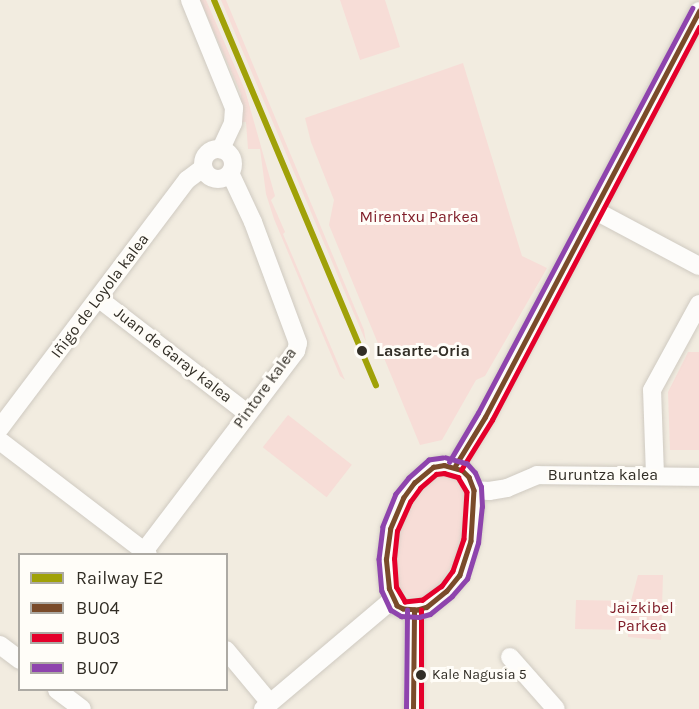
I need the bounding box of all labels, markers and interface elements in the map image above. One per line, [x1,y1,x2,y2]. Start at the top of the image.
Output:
park label: Mirentxu Parkea [359,207,479,227]
street label: Iñigo de Loyola kalea [47,230,153,362]
street label: Juan de Garay kalea [110,303,236,407]
place label: Lasarte-Oria [376,341,470,361]
marker: Lasarte-Oria [353,342,371,360]
street label: Pintore kalea [229,344,301,432]
street label: Buruntza kalea [548,465,658,485]
legend [18,553,228,691]
text: Railway E2 [76,567,164,589]
text: BU04 [76,597,120,619]
park label: Jaizkibel Parkea [610,598,674,636]
text: BU03 [76,627,120,649]
text: BU07 [76,657,118,679]
place label: Kale Nagusia 5 [432,667,527,683]
marker: Kale Nagusia 5 [415,669,427,681]

